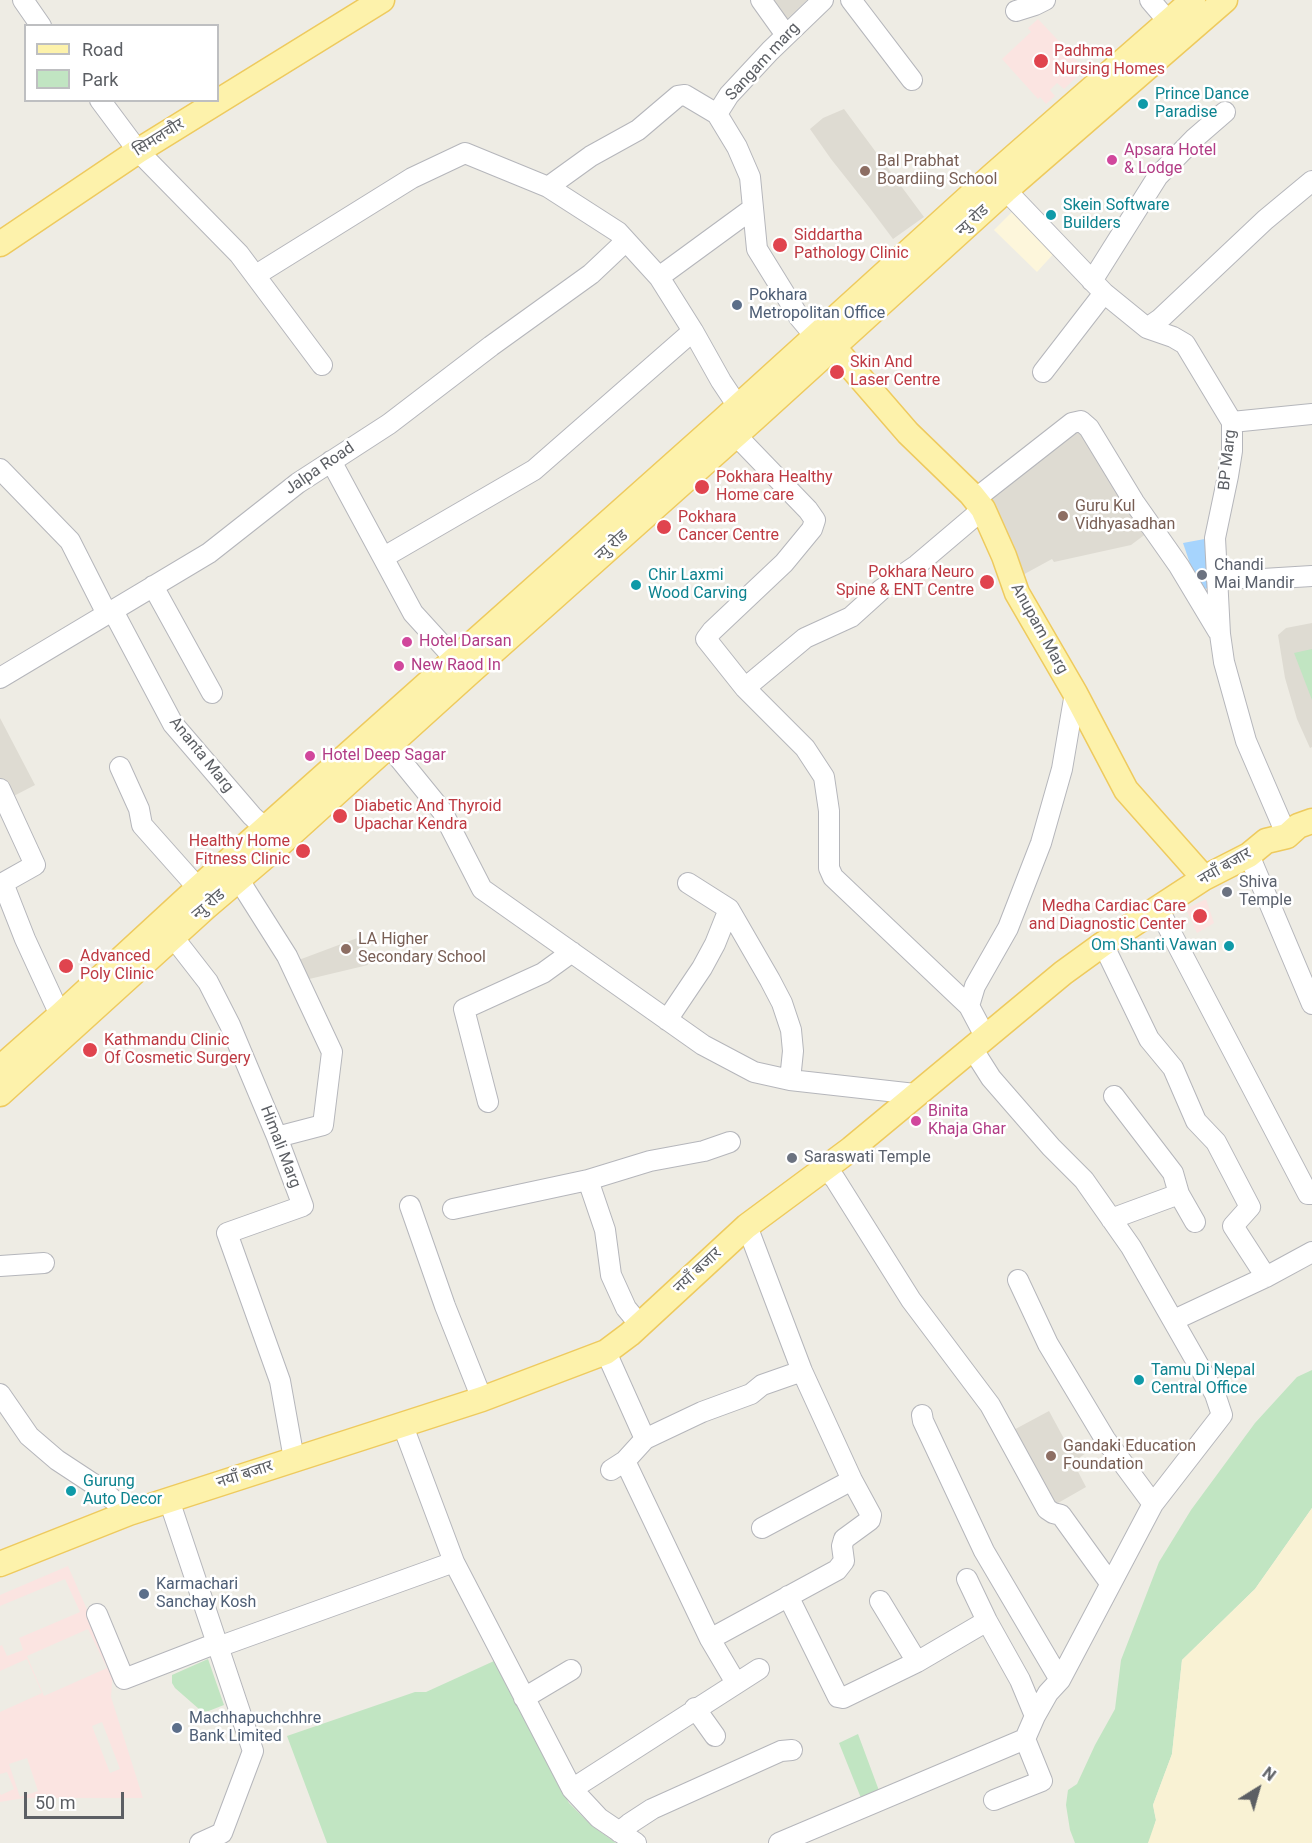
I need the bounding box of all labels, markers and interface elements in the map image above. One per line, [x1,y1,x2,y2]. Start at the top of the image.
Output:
street label: Sangam marg [722,19,804,105]
legend [24,24,219,102]
text: Road [82,39,123,60]
place label: Padhma Nursing Homes [1054,42,1165,80]
marker: Padhma Nursing Homes [1032,52,1050,70]
text: Park [82,69,118,90]
place label: Prince Dance Paradise [1155,85,1249,123]
marker: Prince Dance Paradise [1136,97,1150,111]
street label: सिमलचौर [130,115,188,161]
place label: Apsara Hotel & Lodge [1124,141,1216,179]
place label: Bal Prabhat Boardiing School [877,152,997,190]
marker: Apsara Hotel & Lodge [1105,153,1119,167]
marker: Bal Prabhat Boardiing School [858,164,872,178]
place label: Skein Software Builders [1063,196,1170,234]
street label: न्यु रोड [953,201,993,241]
marker: Skein Software Builders [1044,208,1058,222]
place label: Siddartha Pathology Clinic [794,226,909,264]
marker: Siddartha Pathology Clinic [771,236,789,254]
place label: Pokhara Metropolitan Office [749,286,885,324]
marker: Pokhara Metropolitan Office [730,298,744,312]
place label: Skin And Laser Centre [850,353,940,391]
marker: Skin And Laser Centre [828,363,846,381]
street label: BP Marg [1215,429,1241,491]
street label: Jalpa Road [282,439,358,499]
place label: Pokhara Healthy Home care [716,468,833,506]
marker: Pokhara Healthy Home care [693,478,711,496]
place label: Guru Kul Vidhyasadhan [1075,497,1175,535]
place label: Pokhara Cancer Centre [678,508,779,546]
marker: Guru Kul Vidhyasadhan [1056,509,1070,523]
marker: Pokhara Cancer Centre [655,518,673,536]
street label: न्यु रोड [592,526,632,566]
place label: Chandi Mai Mandir [1214,556,1294,594]
place label: Pokhara Neuro Spine & ENT Centre [836,563,974,601]
place label: Chir Laxmi Wood Carving [648,566,747,604]
marker: Chandi Mai Mandir [1195,568,1209,582]
marker: Pokhara Neuro Spine & ENT Centre [978,573,996,591]
marker: Chir Laxmi Wood Carving [629,578,643,592]
street label: Anupam Marg [1006,580,1072,678]
place label: Hotel Darsan [419,632,512,652]
marker: Hotel Darsan [400,635,414,649]
place label: New Raod In [411,656,501,676]
marker: New Raod In [392,659,406,673]
street label: Ananta Marg [165,713,237,797]
place label: Hotel Deep Sagar [322,746,446,766]
marker: Hotel Deep Sagar [303,749,317,763]
place label: Diabetic And Thyroid Upachar Kendra [354,797,502,835]
marker: Diabetic And Thyroid Upachar Kendra [331,807,349,825]
place label: Healthy Home Fitness Clinic [189,832,290,870]
marker: Healthy Home Fitness Clinic [294,842,312,860]
street label: नयाँ बजार [1195,844,1255,890]
place label: Shiva Temple [1239,873,1292,911]
marker: Shiva Temple [1220,885,1234,899]
street label: न्यु रोड [189,886,229,924]
place label: Medha Cardiac Care and Diagnostic Center [1029,897,1186,935]
marker: Medha Cardiac Care and Diagnostic Center [1191,907,1209,925]
place label: LA Higher Secondary School [358,930,486,968]
place label: Om Shanti Vawan [1091,936,1217,956]
marker: Om Shanti Vawan [1222,939,1236,953]
marker: LA Higher Secondary School [339,942,353,956]
place label: Advanced Poly Clinic [80,947,154,985]
marker: Advanced Poly Clinic [57,957,75,975]
place label: Kathmandu Clinic Of Cosmetic Surgery [104,1031,251,1069]
marker: Kathmandu Clinic Of Cosmetic Surgery [81,1041,99,1059]
place label: Binita Khaja Ghar [928,1102,1006,1140]
street label: Himali Marg [255,1103,305,1191]
marker: Binita Khaja Ghar [909,1114,923,1128]
place label: Saraswati Temple [804,1148,931,1168]
marker: Saraswati Temple [785,1151,799,1165]
street label: नयाँ बजार [670,1244,726,1298]
place label: Tamu Di Nepal Central Office [1151,1361,1255,1399]
marker: Tamu Di Nepal Central Office [1132,1373,1146,1387]
place label: Gandaki Education Foundation [1063,1437,1196,1475]
marker: Gandaki Education Foundation [1044,1449,1058,1463]
street label: नयाँ बजार [214,1457,276,1493]
place label: Gurung Auto Decor [83,1472,162,1510]
marker: Gurung Auto Decor [64,1484,78,1498]
place label: Karmachari Sanchay Kosh [156,1575,256,1613]
marker: Karmachari Sanchay Kosh [137,1587,151,1601]
place label: Machhapuchchhre Bank Limited [189,1709,321,1747]
marker: Machhapuchchhre Bank Limited [170,1721,184,1735]
north arrow [1228,1759,1288,1819]
text: N [1259,1763,1279,1785]
scale bar [27,1780,128,1818]
text: 50 m [35,1792,75,1813]

